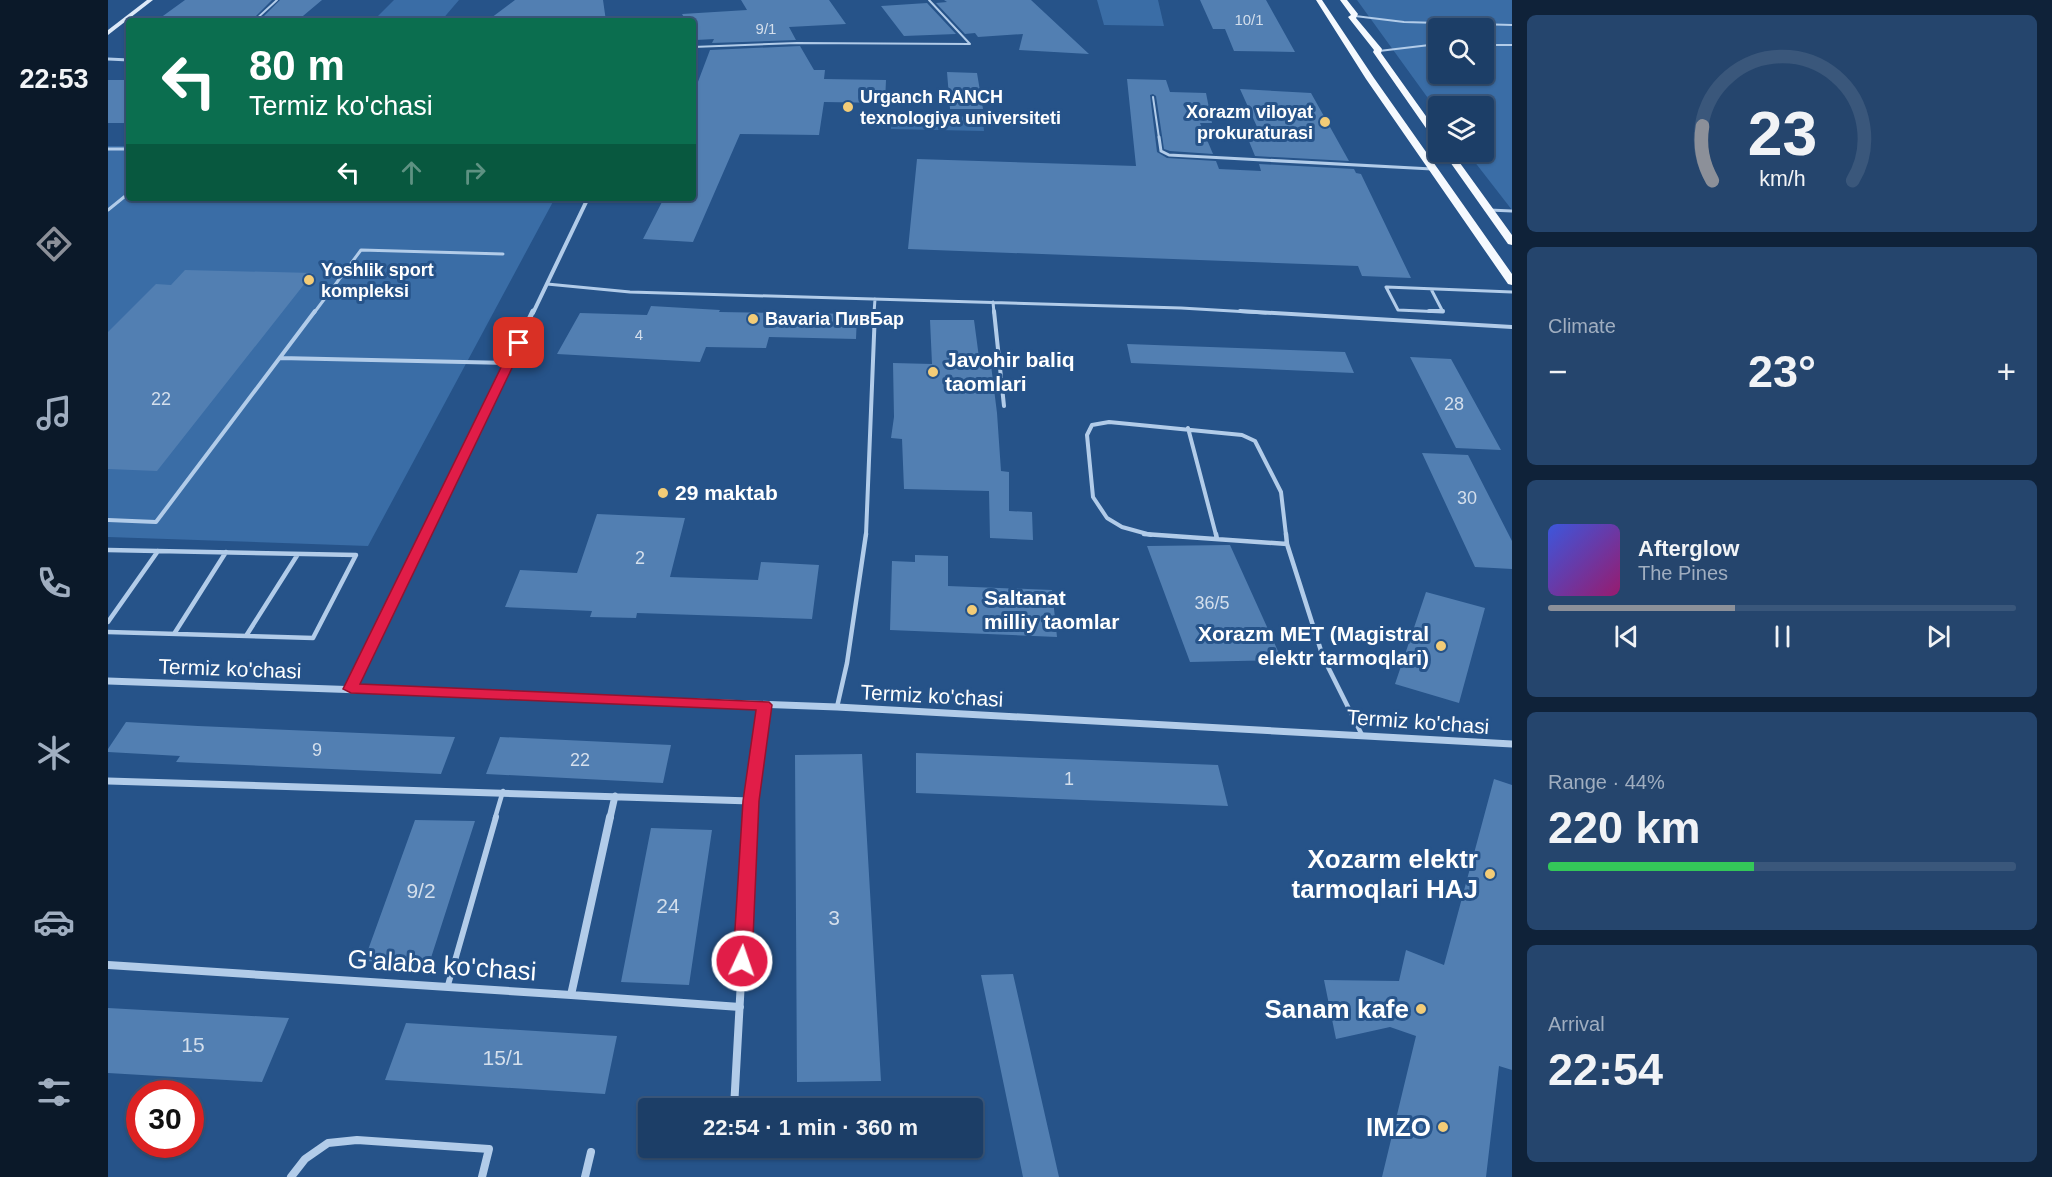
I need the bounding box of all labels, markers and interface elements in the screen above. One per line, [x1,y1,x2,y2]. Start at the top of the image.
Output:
house number: 10/1 [1234,11,1264,28]
map controls [1428,18,1494,162]
button: search [1428,18,1494,84]
house number: 9/1 [756,20,776,37]
icon: left [150,42,228,120]
text: 80 m [249,42,345,89]
text: 22:53 [19,64,89,94]
place label: Urganch RANCH texnologiya universiteti [860,87,1061,128]
text: Termiz ko'chasi [249,91,433,121]
button: layers [1428,96,1494,162]
text: 23 [1747,99,1817,168]
marker: Urganch RANCH texnologiya universiteti [841,100,855,114]
place label: Xorazm viloyat prokuraturasi [1186,102,1313,143]
marker: Xorazm viloyat prokuraturasi [1318,115,1332,129]
icon: left [332,156,365,189]
icon: ahead [395,156,428,189]
icon: right [458,156,491,189]
text: km/h [1759,167,1805,191]
icon: directions [33,223,75,265]
place label: Yoshlik sport kompleksi [321,260,434,301]
marker: Yoshlik sport kompleksi [302,273,316,287]
place label: Bavaria ПивБар [765,309,904,329]
marker: Bavaria ПивБар [746,312,760,326]
text: Climate [1548,315,1616,337]
pin [493,317,544,368]
icon: arrive [502,326,535,359]
house number: 4 [635,326,643,343]
text: 23° [1748,346,1816,397]
place label: Javohir baliq taomlari [945,348,1075,395]
text: − [1548,353,1567,390]
text: + [1997,353,2016,390]
marker: Javohir baliq taomlari [926,365,940,379]
house number: 22 [151,389,171,409]
icon: music [33,392,75,434]
house number: 28 [1444,394,1464,414]
place label: 29 maktab [675,481,778,504]
marker: 29 maktab [656,486,670,500]
house number: 30 [1457,488,1477,508]
text: Afterglow [1638,536,1739,561]
house number: 2 [635,548,645,568]
icon: phone [33,562,75,604]
text: The Pines [1638,562,1728,584]
place label: Saltanat milliy taomlar [984,586,1119,633]
house number: 36/5 [1194,593,1230,613]
marker: Saltanat milliy taomlar [965,603,979,617]
icon: previous [1610,620,1643,653]
icon: pause [1766,620,1799,653]
icon: next [1922,620,1955,653]
place label: Xorazm MET (Magistral elektr tarmoqlari) [1198,622,1429,669]
marker: Xorazm MET (Magistral elektr tarmoqlari) [1434,639,1448,653]
street label: Termiz ko'chasi [158,655,302,682]
street label: Termiz ko'chasi [860,680,1004,711]
street label: Termiz ko'chasi [1346,705,1490,738]
icon: climate [33,732,75,774]
house number: 9 [312,740,322,760]
house number: 22 [570,750,590,770]
house number: 1 [1064,769,1074,789]
text: Range · 44% [1548,771,1665,793]
text: 220 km [1548,802,1701,853]
place label: Xozarm elektr tarmoqlari HAJ [1292,844,1478,904]
marker: Xozarm elektr tarmoqlari HAJ [1483,867,1497,881]
house number: 9/2 [406,879,436,902]
house number: 24 [656,894,680,917]
icon: car [33,901,75,943]
house number: 3 [828,906,840,929]
position arrow [710,929,774,993]
street label: G'alaba ko'chasi [347,943,537,987]
place label: Sanam kafe [1264,994,1409,1024]
marker: Sanam kafe [1414,1002,1428,1016]
text: Arrival [1548,1013,1605,1035]
house number: 15 [181,1033,205,1056]
text: 22:54 [1548,1044,1663,1095]
house number: 15/1 [483,1046,523,1069]
icon: filters [33,1071,75,1113]
speed limit sign: 30 [126,1080,204,1158]
place label: IMZO [1366,1112,1431,1142]
text: 22:54 · 1 min · 360 m [703,1115,918,1140]
marker: IMZO [1436,1120,1450,1134]

